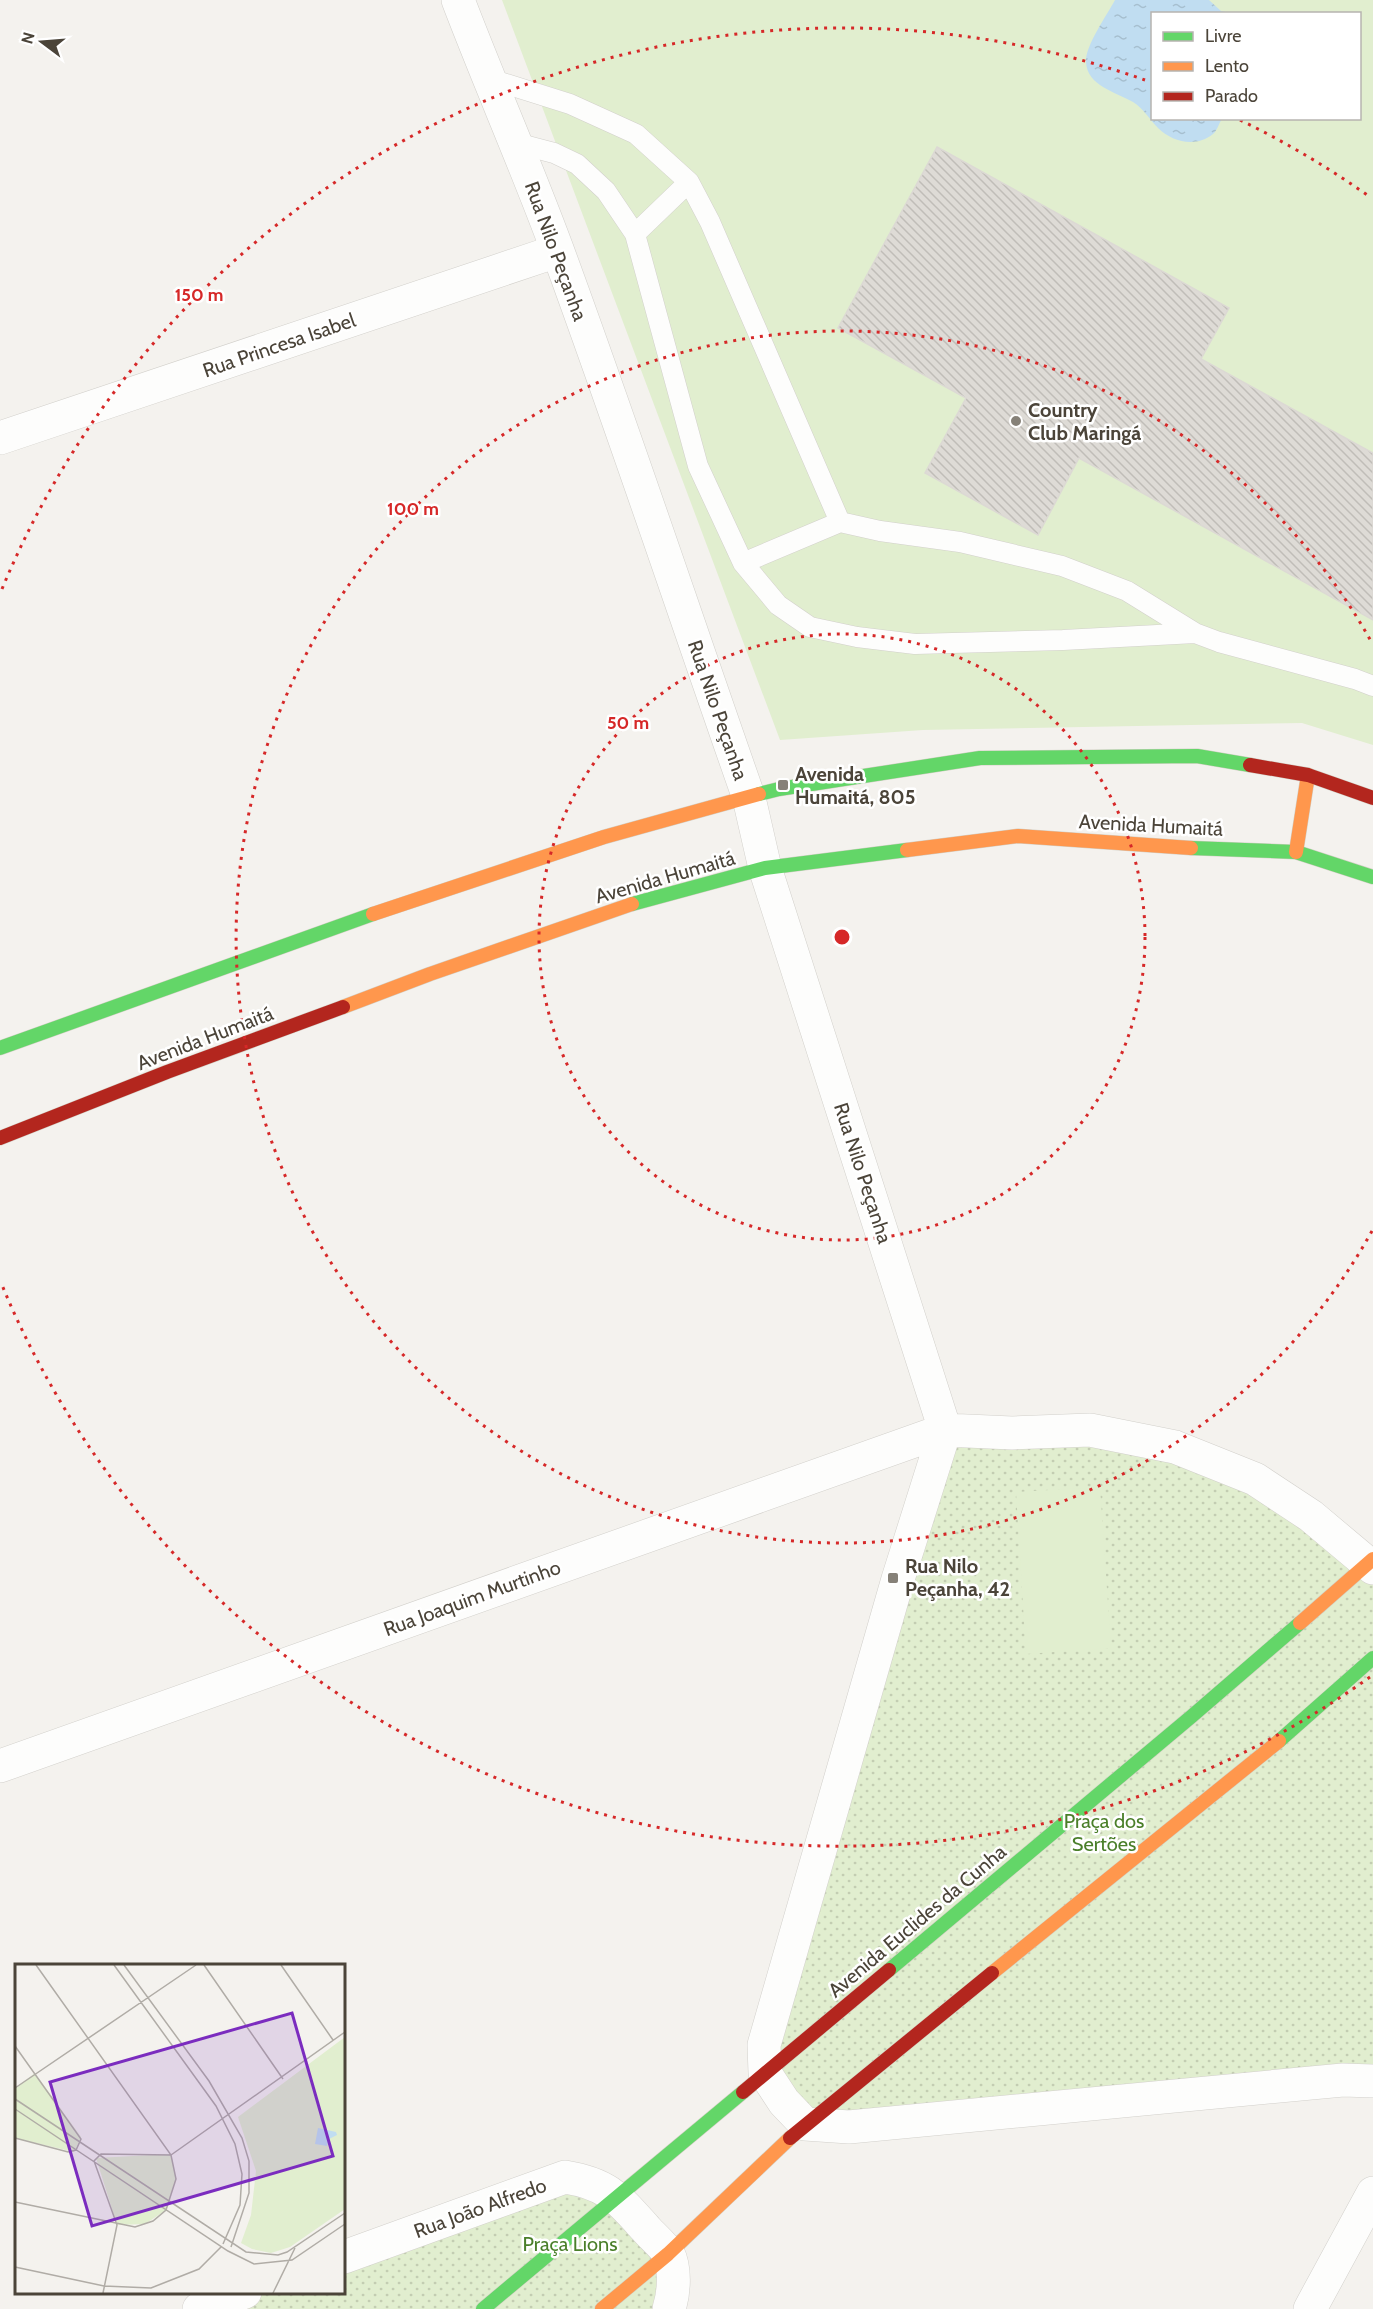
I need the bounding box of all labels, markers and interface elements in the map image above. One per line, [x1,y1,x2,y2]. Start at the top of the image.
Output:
north arrow [12,12,72,72]
legend [1151,12,1361,120]
text: Livre [1205,25,1241,47]
text: N [17,30,39,46]
text: Lento [1205,55,1249,77]
text: Parado [1205,85,1258,107]
street label: Rua Nilo Peçanha [520,178,592,324]
text: 150 m [175,284,223,306]
street label: Rua Princesa Isabel [200,308,359,382]
place label: Country Club Maringá [1028,398,1141,445]
marker: Country Club Maringá [1009,414,1023,428]
text: 100 m [387,498,439,520]
street label: Rua Nilo Peçanha [683,637,753,783]
text: 50 m [607,712,649,734]
place label: Avenida Humaitá, 805 [795,762,915,809]
marker: Avenida Humaitá, 805 [776,778,790,792]
street label: Avenida Humaitá [1078,809,1224,841]
street label: Avenida Humaitá [592,845,738,908]
centre of rings [832,927,852,947]
street label: Avenida Humaitá [133,1001,277,1075]
street label: Rua Nilo Peçanha [829,1100,897,1247]
place label: Rua Nilo Peçanha, 42 [905,1554,1010,1601]
street label: Rua Joaquim Murtinho [380,1555,564,1641]
marker: Rua Nilo Peçanha, 42 [886,1571,900,1585]
park label: Praça dos Sertões [1064,1809,1144,1856]
street label: Avenida Euclides da Cunha [823,1839,1011,2002]
inset map [15,1964,345,2294]
street label: Rua João Alfredo [410,2173,550,2243]
park label: Praça Lions [523,2232,617,2256]

